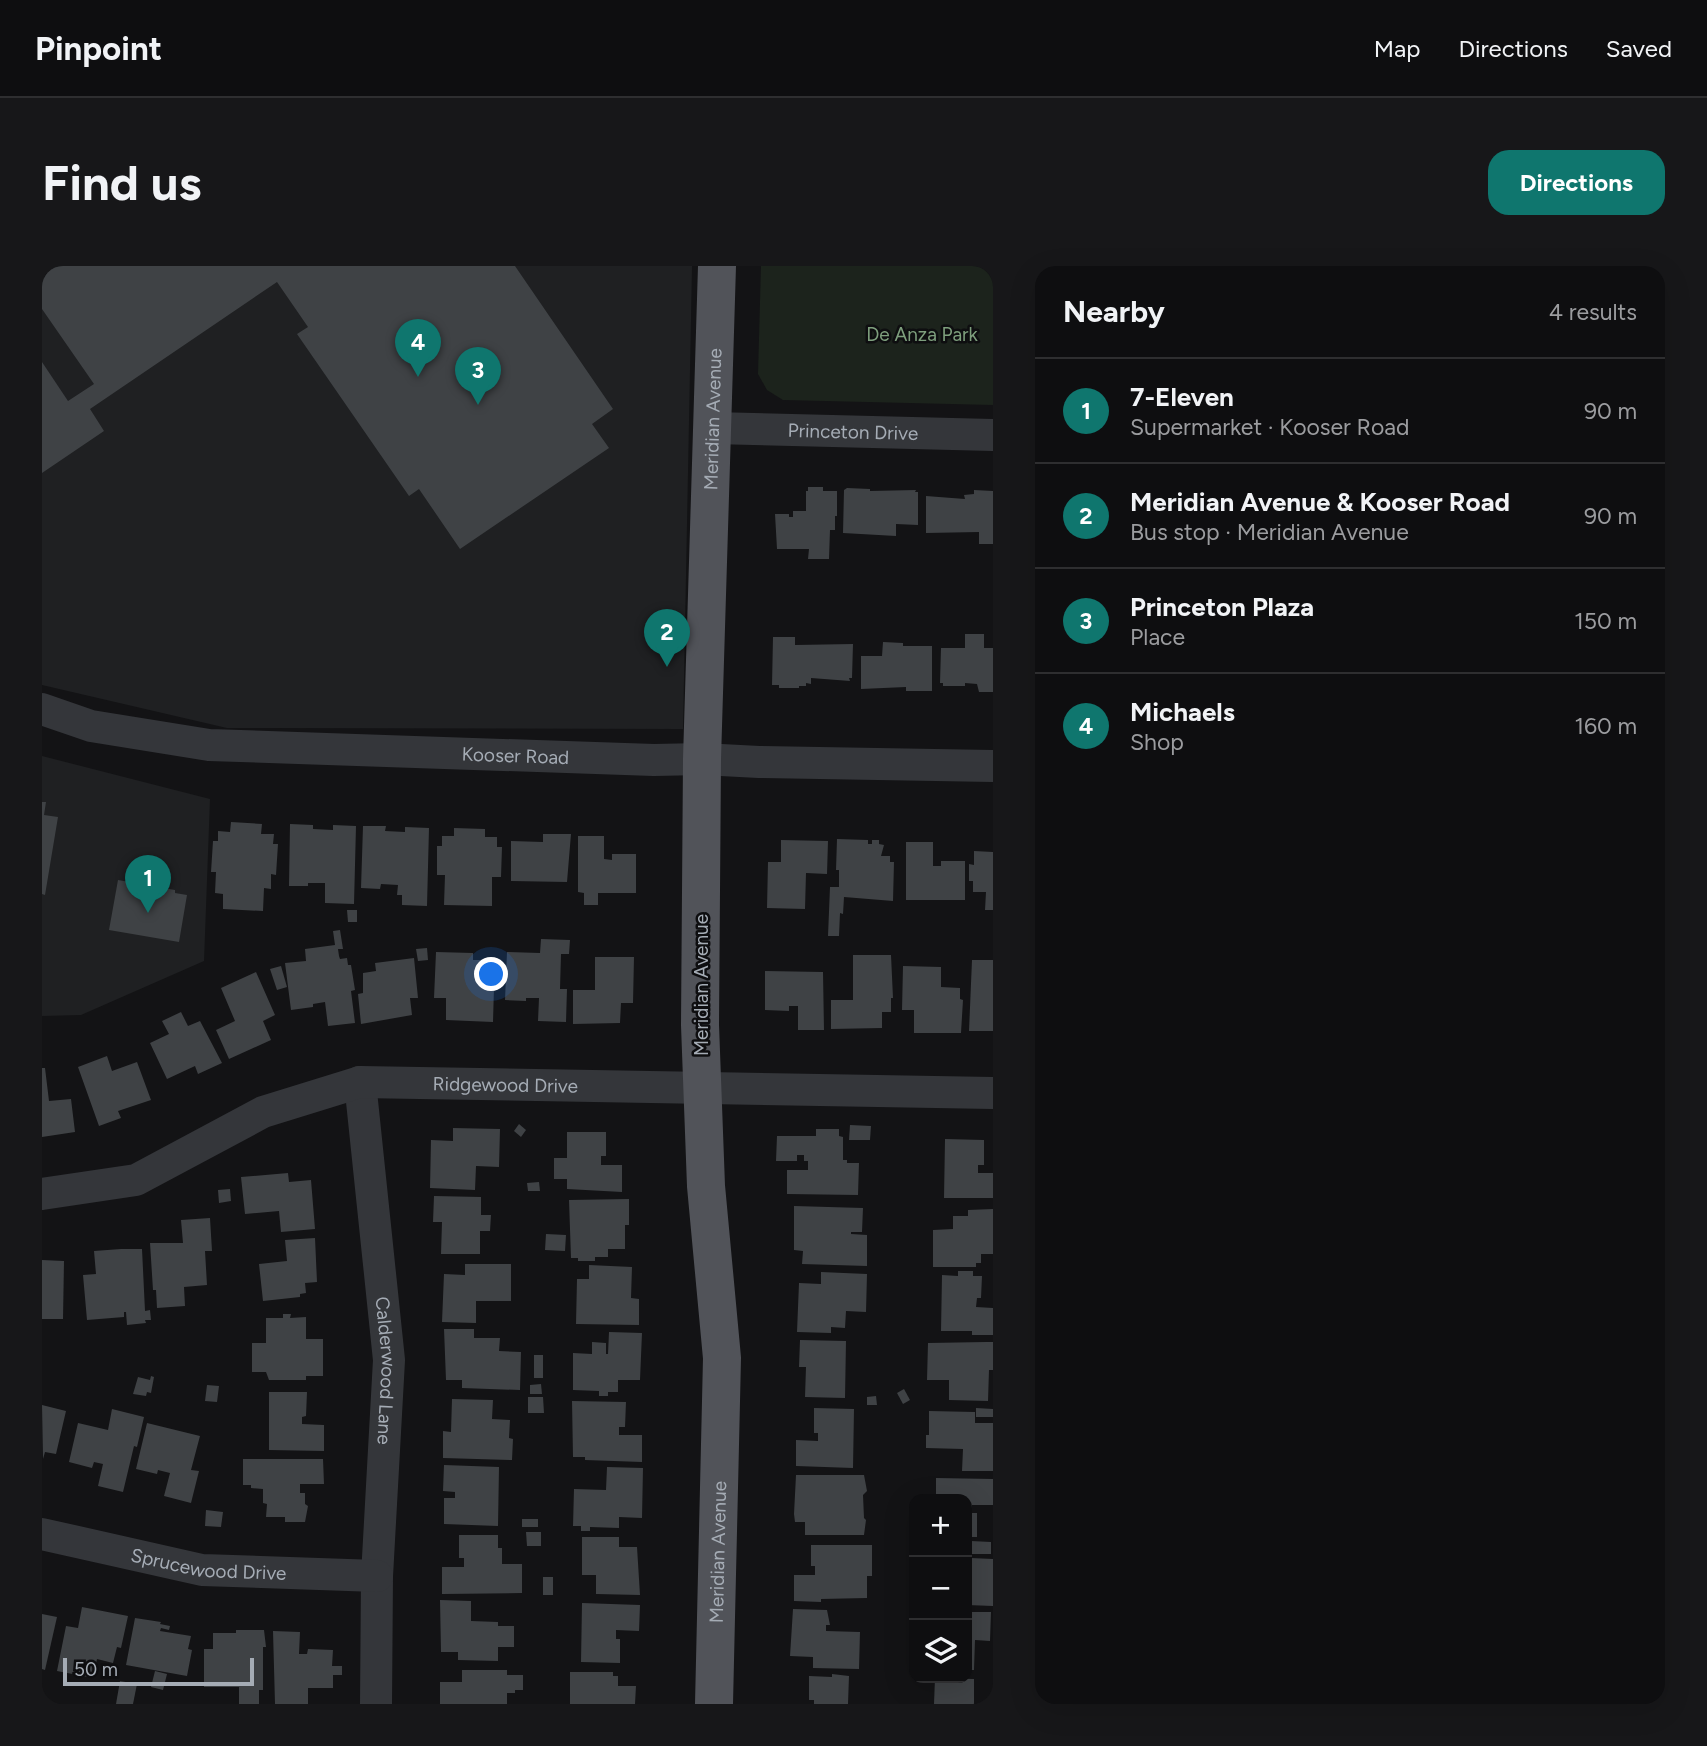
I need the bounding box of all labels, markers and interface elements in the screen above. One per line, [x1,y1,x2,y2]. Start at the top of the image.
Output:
text: Pinpoint [35,29,162,68]
text: Map [1374,34,1420,63]
text: Directions [1458,34,1568,63]
text: Saved [1606,34,1672,63]
button: Directions [1488,150,1665,215]
text: Find us [42,153,201,212]
text: Nearby [1063,293,1165,330]
text: 4 results [1549,298,1637,326]
pin: 4 [395,319,441,377]
park label: De Anza Park [866,323,979,346]
pin: 3 [455,347,501,405]
street label: Meridian Avenue [699,348,726,491]
text: 7-Eleven [1130,381,1234,413]
text: 1 [1081,397,1091,425]
text: 90 m [1584,397,1637,425]
text: Supermarket · Kooser Road [1130,413,1410,441]
street label: Princeton Drive [787,419,918,445]
text: Meridian Avenue & Kooser Road [1130,486,1510,518]
text: 2 [1079,502,1093,530]
text: 90 m [1584,502,1637,530]
text: Bus stop · Meridian Avenue [1130,518,1409,546]
text: Princeton Plaza [1130,591,1314,623]
text: 3 [1080,607,1092,635]
text: 150 m [1574,607,1637,635]
pin: 2 [644,609,690,667]
text: Place [1130,623,1185,651]
text: Michaels [1130,696,1235,728]
text: 4 [1079,712,1093,740]
text: 160 m [1574,712,1637,740]
text: Shop [1130,728,1184,756]
street label: Kooser Road [461,743,570,769]
pin: 1 [125,855,171,913]
street label: Meridian Avenue [690,914,713,1056]
your location [474,957,508,991]
street label: Ridgewood Drive [432,1072,578,1098]
street label: Calderwood Lane [370,1295,401,1445]
street label: Meridian Avenue [705,1481,731,1623]
map controls [909,1494,972,1683]
button: + [909,1494,972,1557]
street label: Sprucewood Drive [129,1543,287,1585]
button: − [909,1557,972,1620]
button: layers [909,1620,972,1683]
scale bar [63,1655,254,1687]
text: 50 m [74,1658,118,1681]

